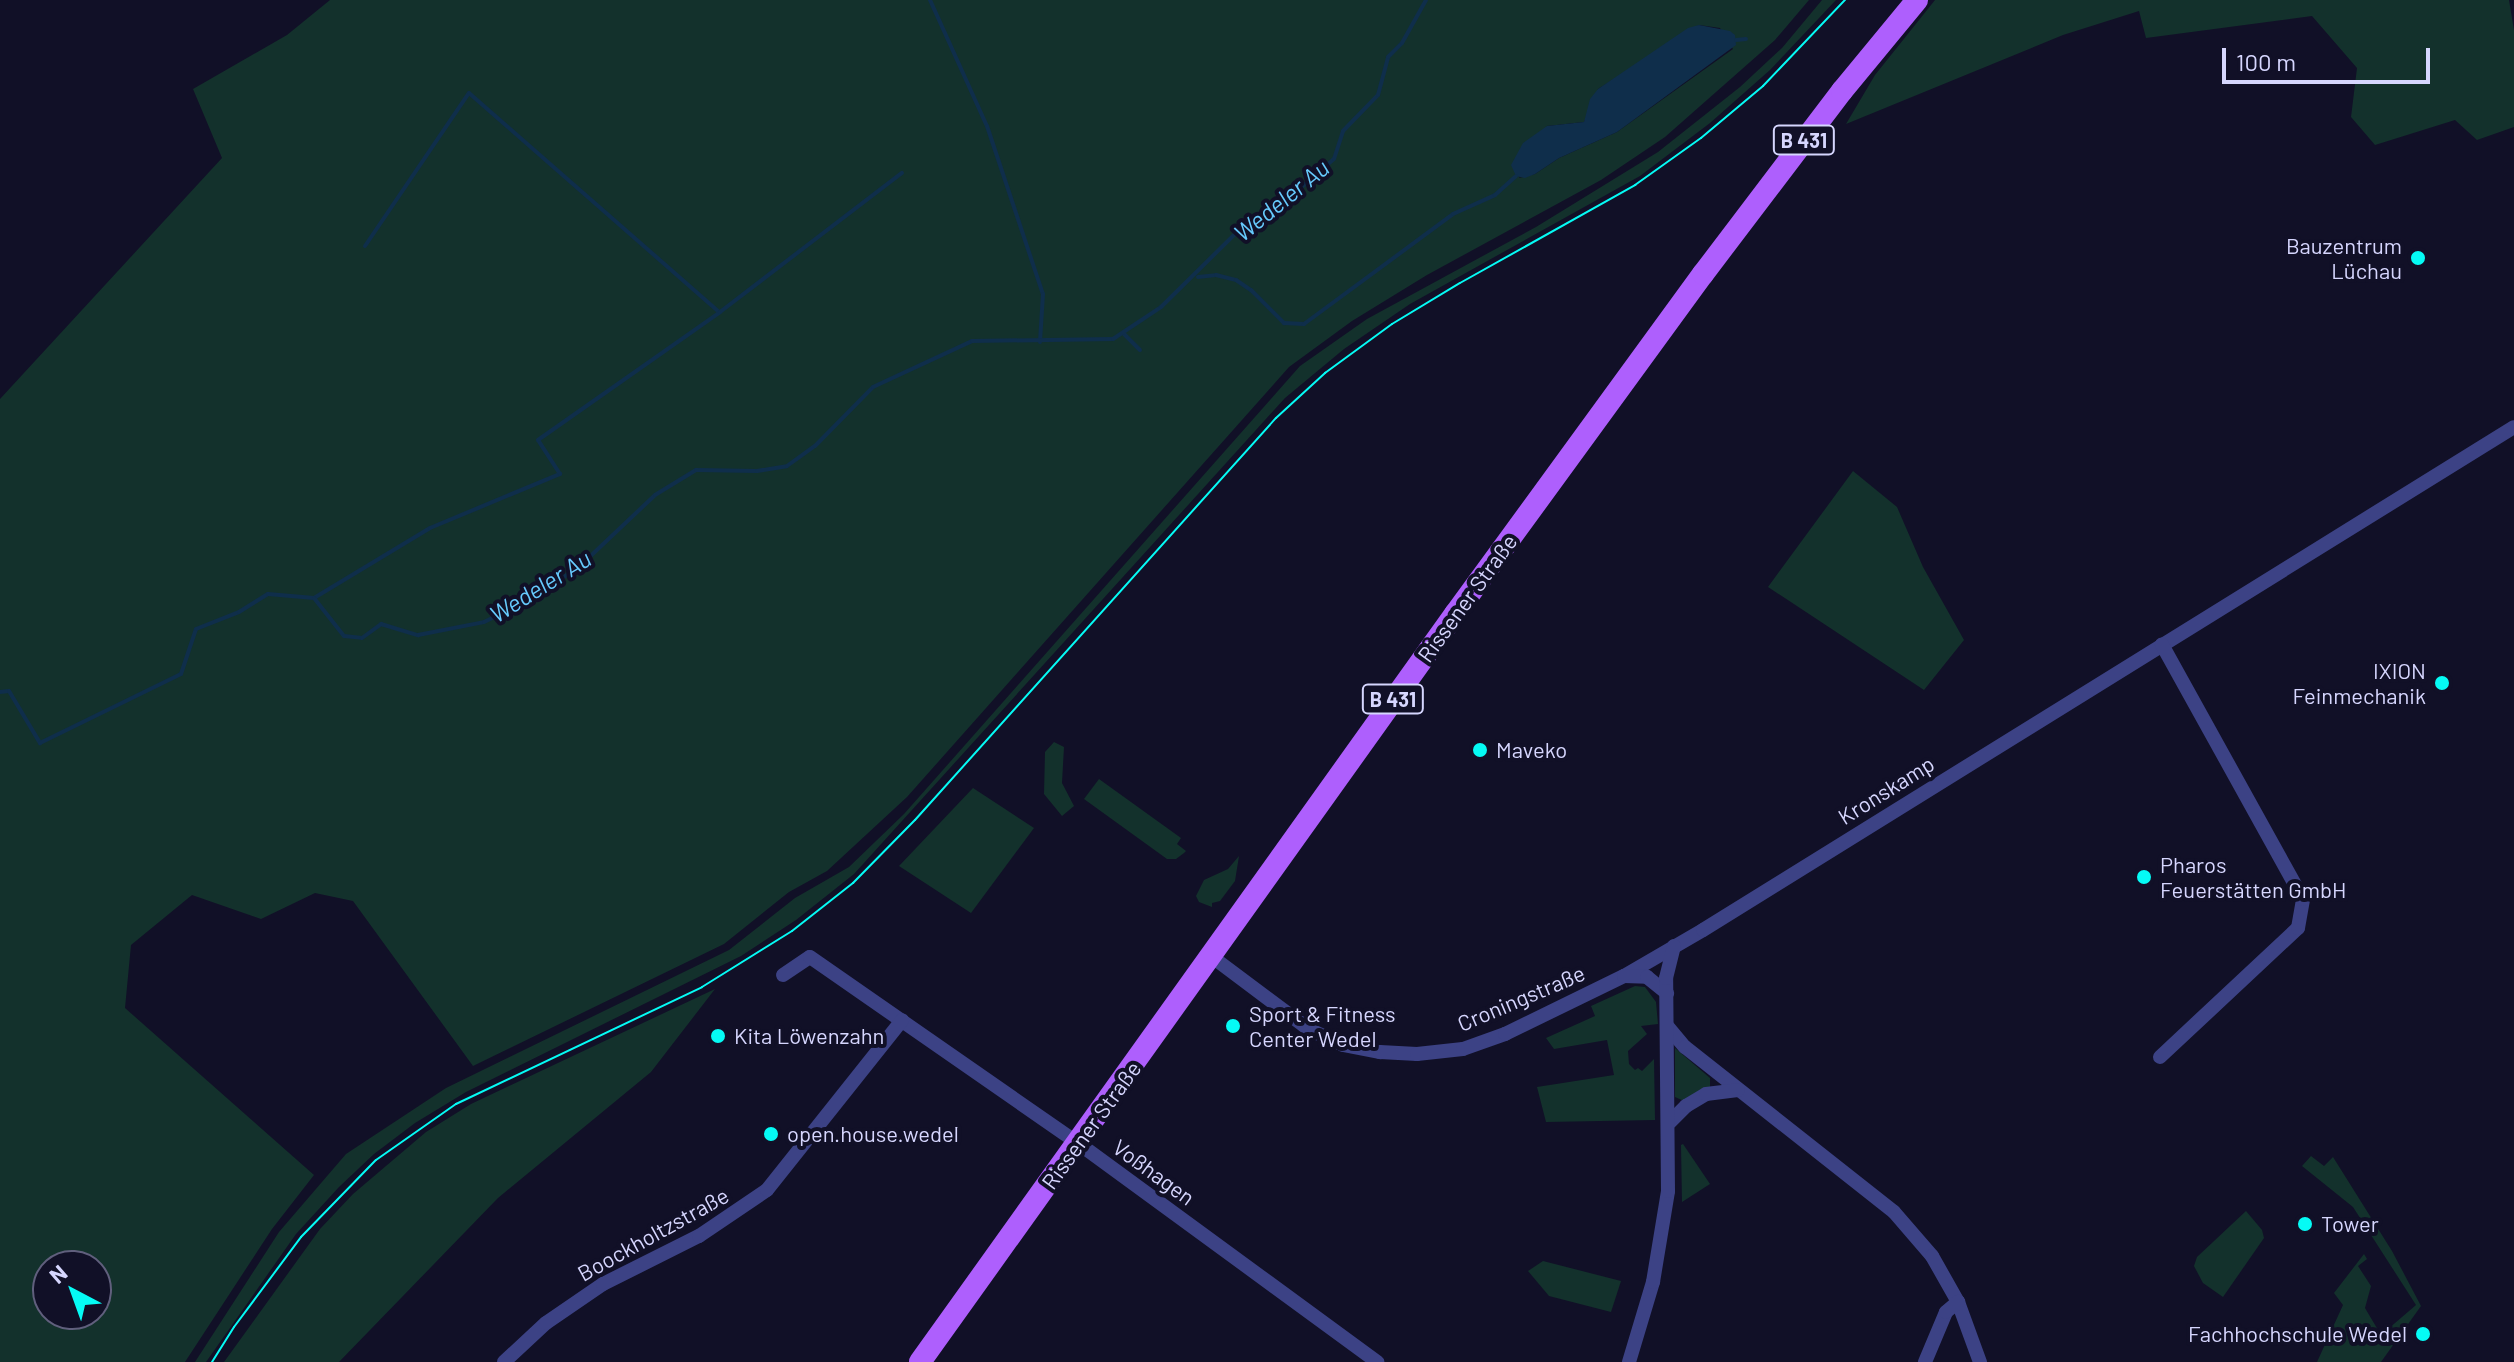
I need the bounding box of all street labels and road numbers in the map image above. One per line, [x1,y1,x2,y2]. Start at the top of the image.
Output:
road number: B 431 [1772,124,1836,156]
street label: Rissener Straße [1412,529,1522,667]
road number: B 431 [1361,683,1425,715]
street label: Kronskamp [1833,750,1939,830]
street label: Croningstraße [1453,959,1589,1037]
street label: Rissener Straße [1036,1056,1146,1194]
street label: Voßhagen [1108,1134,1200,1210]
street label: Boockholtzstraße [573,1182,733,1286]

